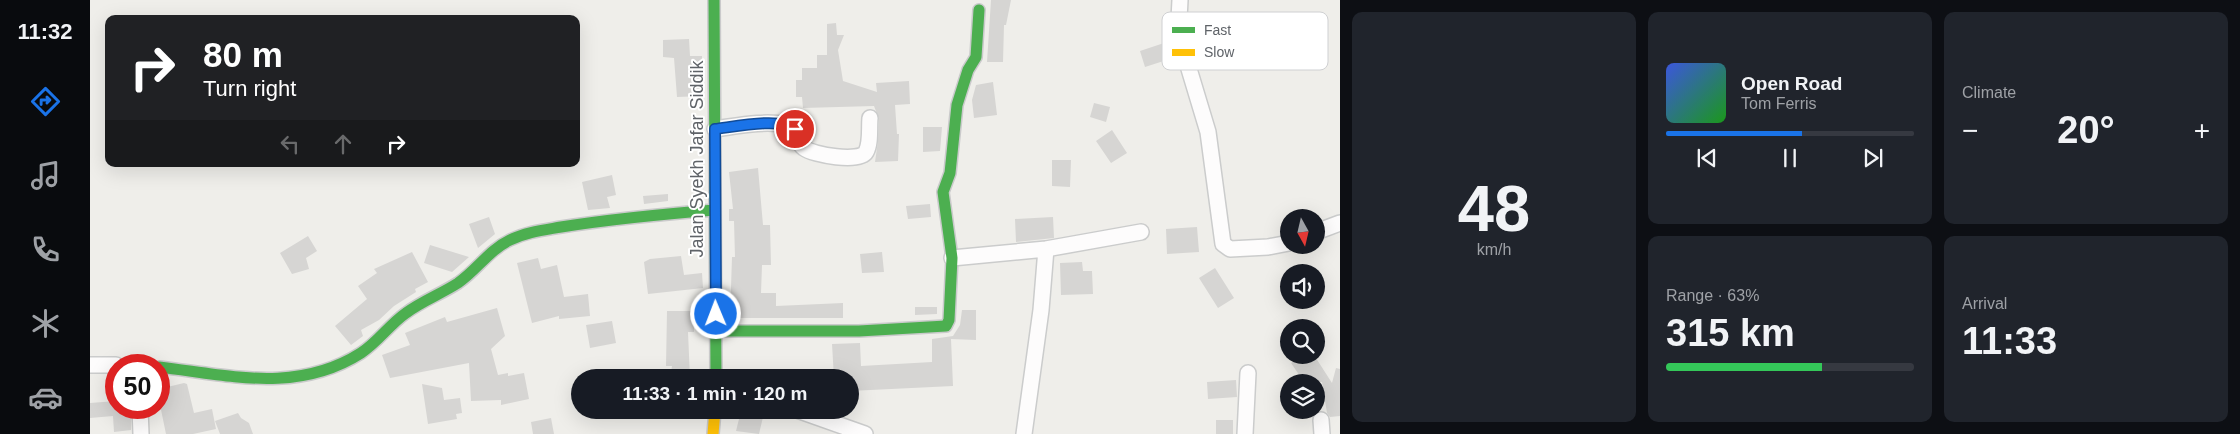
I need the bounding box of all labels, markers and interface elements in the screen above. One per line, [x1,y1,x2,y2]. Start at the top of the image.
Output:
legend [1162,12,1328,70]
text: 11:32 [17,19,73,44]
text: Fast [1204,22,1231,38]
icon: right [120,35,185,100]
text: 80 m [203,35,283,74]
text: Slow [1204,44,1235,60]
street label: Jalan Syekh Jafar Siddik [687,59,707,258]
text: Open Road [1741,73,1842,94]
text: Turn right [203,76,296,101]
icon: directions [28,84,63,119]
text: Climate [1962,84,2016,101]
text: Tom Ferris [1741,95,1817,112]
pin [774,108,816,150]
text: 20° [2057,109,2115,151]
icon: arrive [781,115,809,143]
text: − [1962,115,1978,146]
text: + [2194,115,2210,146]
icon: left [276,130,304,158]
icon: ahead [329,130,357,158]
icon: right [382,130,410,158]
icon: previous [1693,144,1721,172]
icon: pause [1776,144,1804,172]
icon: next [1859,144,1887,172]
icon: music [28,158,63,193]
text: 48 [1458,172,1530,245]
north arrow [1280,209,1325,254]
map controls [1280,209,1325,419]
icon: phone [28,232,63,267]
text: km/h [1477,241,1511,258]
button: sound [1280,264,1325,309]
position arrow [689,287,741,339]
text: Range · 63% [1666,287,1759,304]
text: Arrival [1962,295,2007,312]
icon: climate [28,306,63,341]
text: 315 km [1666,312,1795,354]
button: search [1280,319,1325,364]
text: 11:33 [1962,320,2057,362]
speed limit sign: 50 [105,354,170,419]
button: layers [1280,374,1325,419]
icon: car [28,380,63,415]
text: 11:33 · 1 min · 120 m [623,383,807,404]

